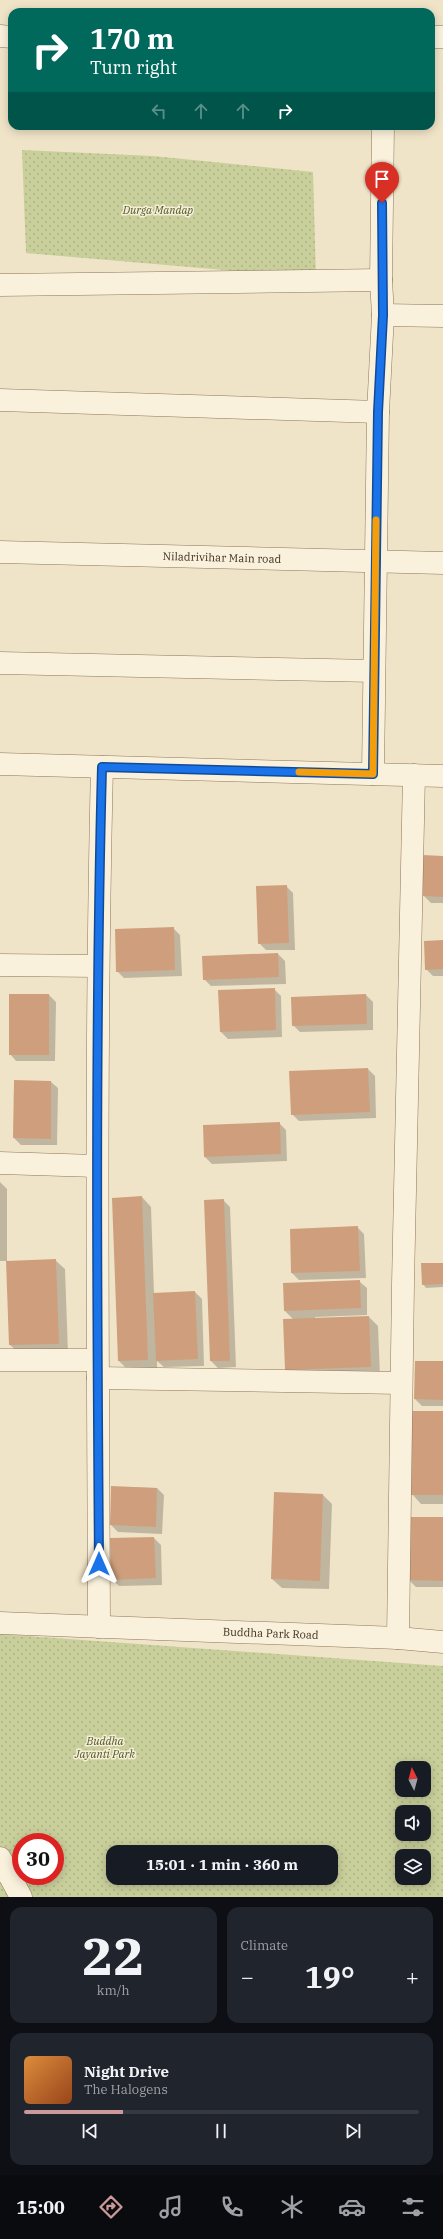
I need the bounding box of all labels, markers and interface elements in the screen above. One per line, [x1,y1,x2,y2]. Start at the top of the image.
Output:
text: 170 m [90,20,174,57]
icon: right [24,24,76,76]
text: Turn right [90,56,177,79]
icon: left [148,100,170,122]
icon: ahead [190,100,212,122]
icon: ahead [232,100,254,122]
icon: right [274,100,296,122]
pin [365,162,399,203]
icon: arrive [371,168,393,190]
park label: Durga Mandap [122,203,193,217]
street label: Niladrivihar Main road [162,549,282,566]
position arrow [78,1543,120,1585]
street label: Buddha Park Road [223,1624,319,1642]
park label: Buddha Jayanti Park [74,1734,135,1761]
north arrow [395,1761,431,1797]
map controls [395,1761,431,1885]
button: sound [395,1805,431,1841]
speed limit sign: 30 [12,1833,64,1885]
button: layers [395,1849,431,1885]
text: 15:01 · 1 min · 360 m [146,1855,298,1874]
text: 22 [82,1922,144,1989]
text: Climate [241,1937,288,1954]
text: 19° [305,1957,355,1996]
text: − [241,1962,254,1991]
text: + [406,1962,419,1991]
text: km/h [97,1982,130,1999]
text: Night Drive [84,2062,169,2081]
text: The Halogens [84,2081,168,2098]
icon: previous [79,2120,101,2142]
icon: pause [210,2120,232,2142]
icon: next [342,2120,364,2142]
icon: directions [97,2193,125,2221]
icon: music [157,2193,185,2221]
icon: phone [218,2193,246,2221]
icon: climate [278,2193,306,2221]
icon: car [338,2193,366,2221]
icon: filters [399,2193,427,2221]
text: 15:00 [16,2196,65,2219]

